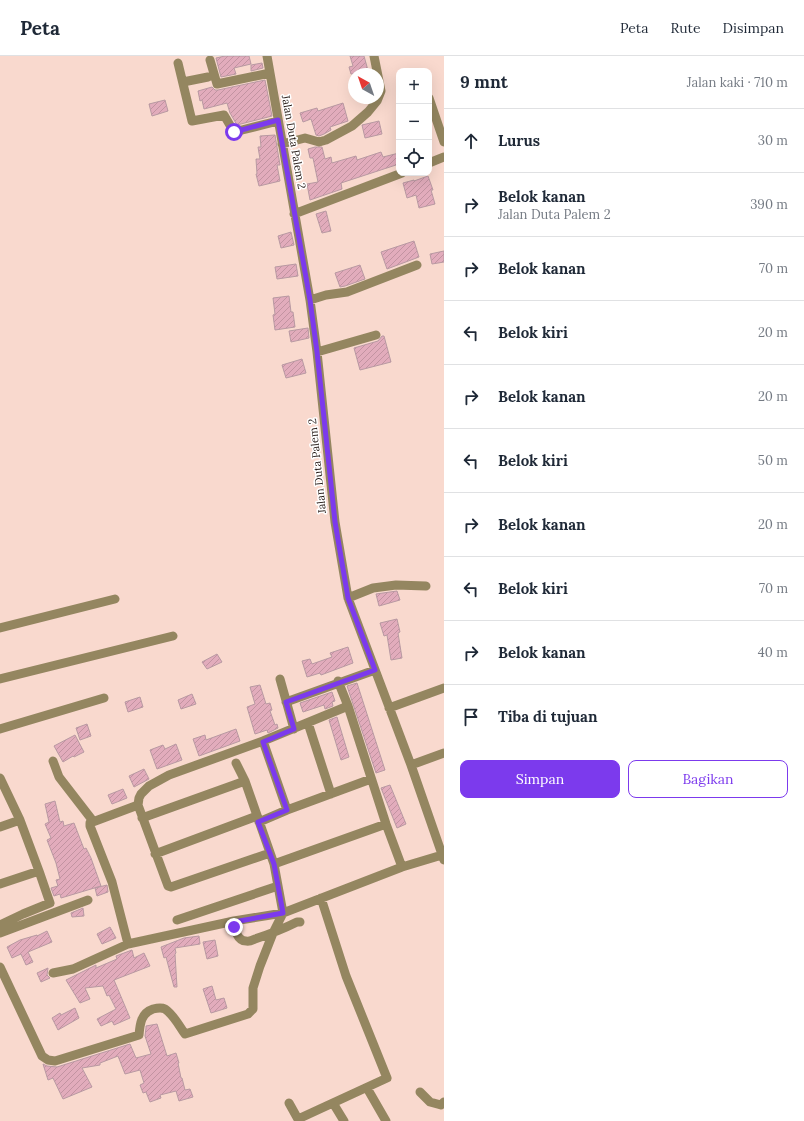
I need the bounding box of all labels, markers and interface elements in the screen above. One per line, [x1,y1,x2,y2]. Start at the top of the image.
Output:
text: Peta [20,16,60,40]
text: Peta [620,19,648,37]
text: Rute [670,19,701,37]
text: Disimpan [723,19,784,37]
north arrow [348,68,384,104]
map controls [396,68,432,176]
button: + [396,68,432,104]
text: 9 mnt [460,71,508,93]
text: Jalan kaki · 710 m [687,74,788,91]
street label: Jalan Duta Palem 2 [279,93,309,190]
button: − [396,104,432,140]
route start [225,123,243,141]
icon: ahead [460,130,482,152]
text: Lurus [498,131,540,150]
text: 30 m [758,132,788,149]
button: locate [396,140,432,176]
text: Belok kanan [498,187,586,206]
icon: right [460,194,482,216]
text: 390 m [750,196,788,213]
text: Jalan Duta Palem 2 [498,206,611,223]
icon: right [460,258,482,280]
text: Belok kanan [498,259,586,278]
text: 70 m [759,260,788,277]
icon: left [460,322,482,344]
text: Belok kiri [498,323,568,342]
text: 20 m [758,324,788,341]
icon: right [460,386,482,408]
text: Belok kanan [498,387,586,406]
text: 20 m [758,388,788,405]
street label: Jalan Duta Palem 2 [305,418,329,515]
icon: left [460,450,482,472]
text: Belok kiri [498,451,568,470]
text: 50 m [758,452,788,469]
icon: right [460,514,482,536]
text: Belok kanan [498,515,586,534]
text: 20 m [758,516,788,533]
icon: left [460,578,482,600]
text: Belok kiri [498,579,568,598]
text: 70 m [759,580,788,597]
icon: right [460,642,482,664]
text: Belok kanan [498,643,586,662]
text: 40 m [758,644,788,661]
icon: arrive [460,706,482,728]
text: Tiba di tujuan [498,707,597,726]
button: Simpan [460,760,620,798]
button: Bagikan [628,760,788,798]
route end [225,918,243,936]

